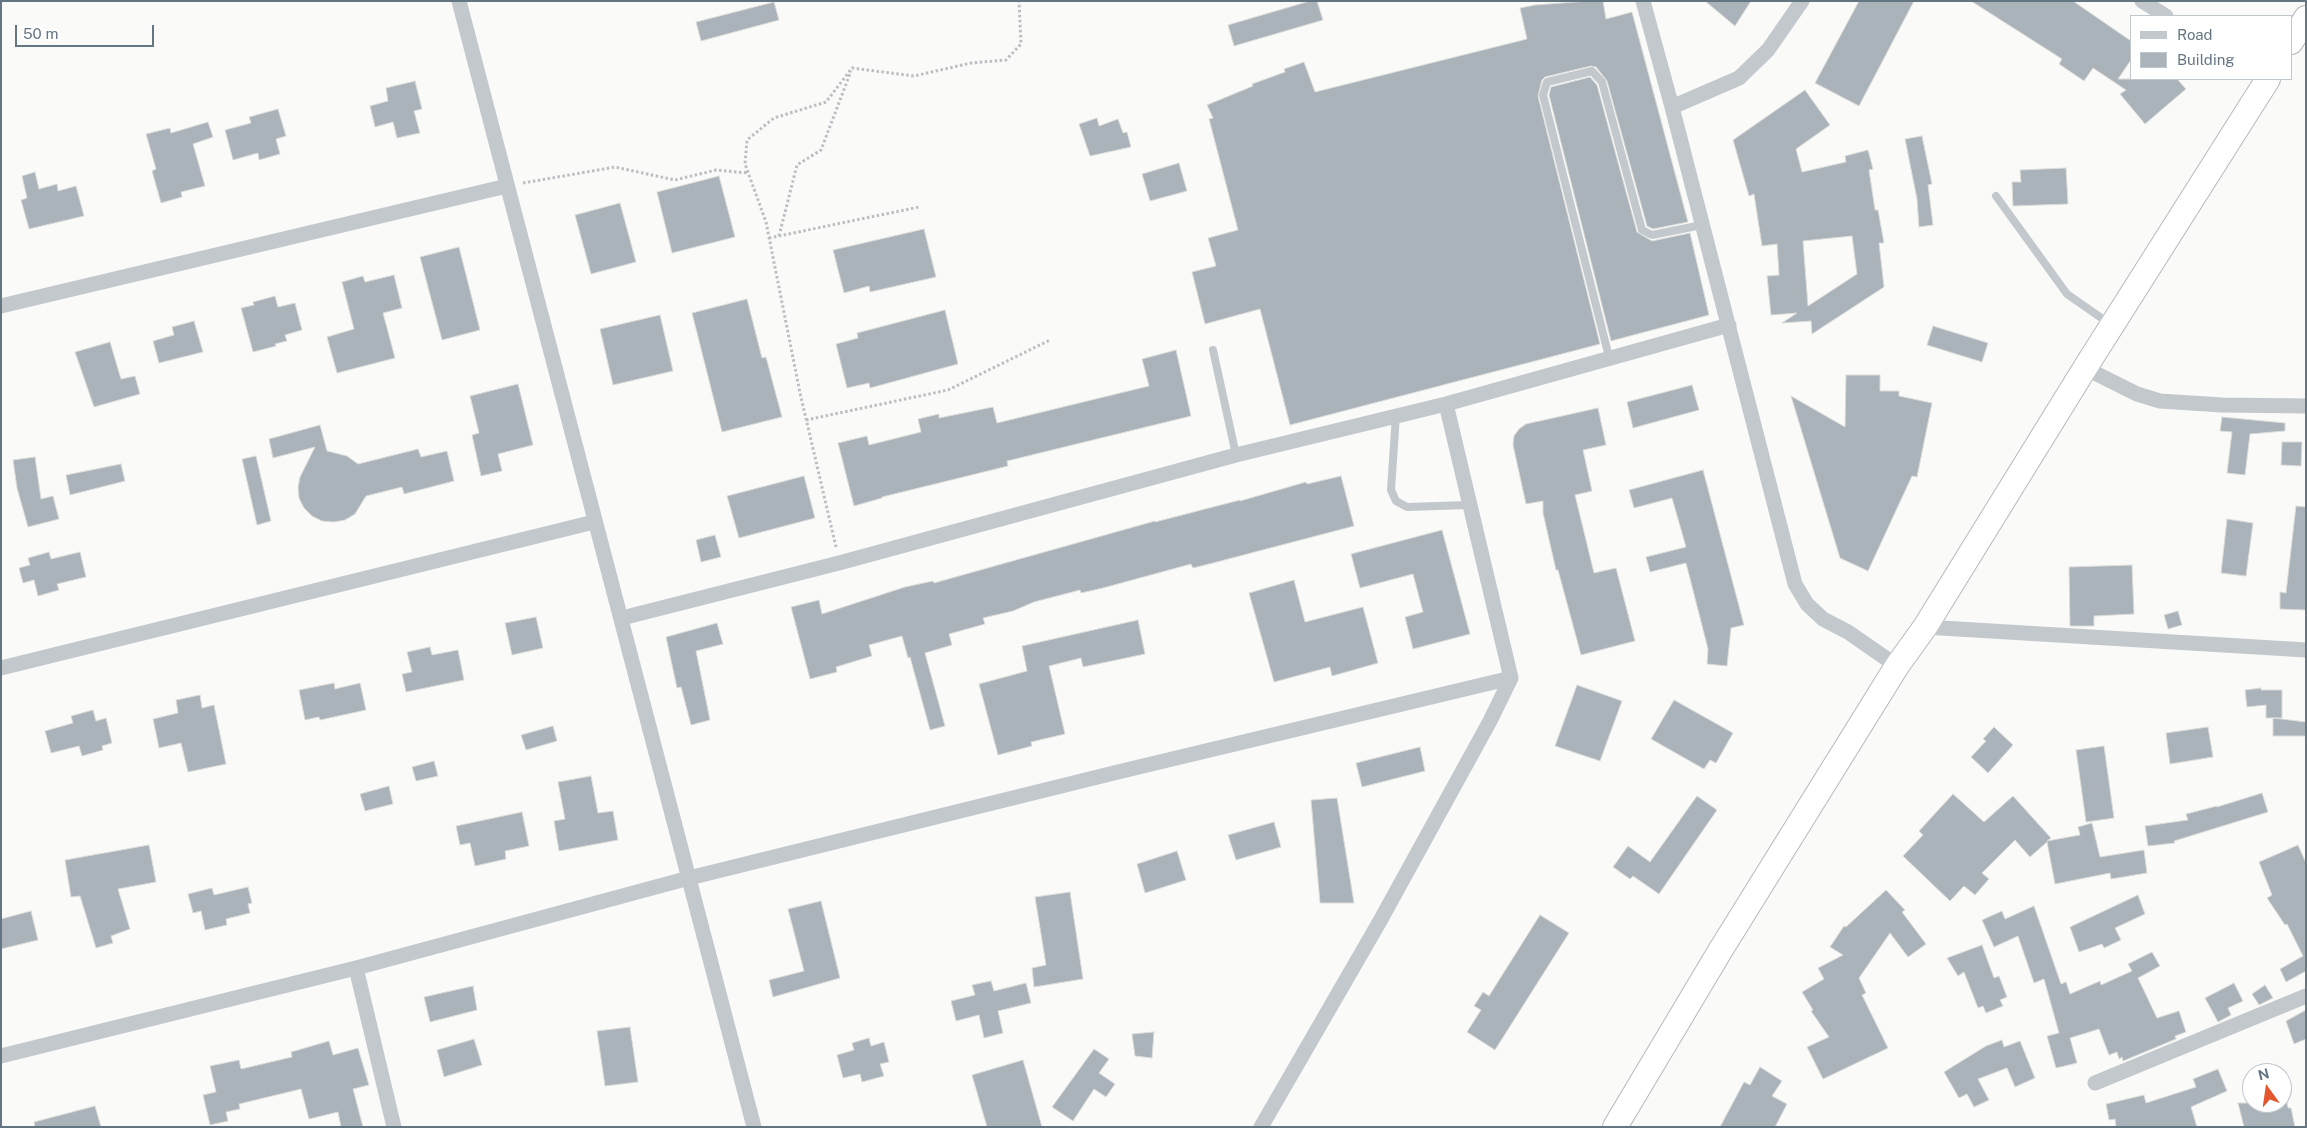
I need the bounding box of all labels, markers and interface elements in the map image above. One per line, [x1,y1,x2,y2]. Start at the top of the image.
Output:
scale bar [18,15,156,47]
legend [2130,15,2292,80]
text: 50 m [23,25,58,42]
text: Road [2177,26,2213,43]
text: Building [2177,51,2235,68]
north arrow [2242,1063,2292,1113]
text: N [2256,1065,2271,1084]

